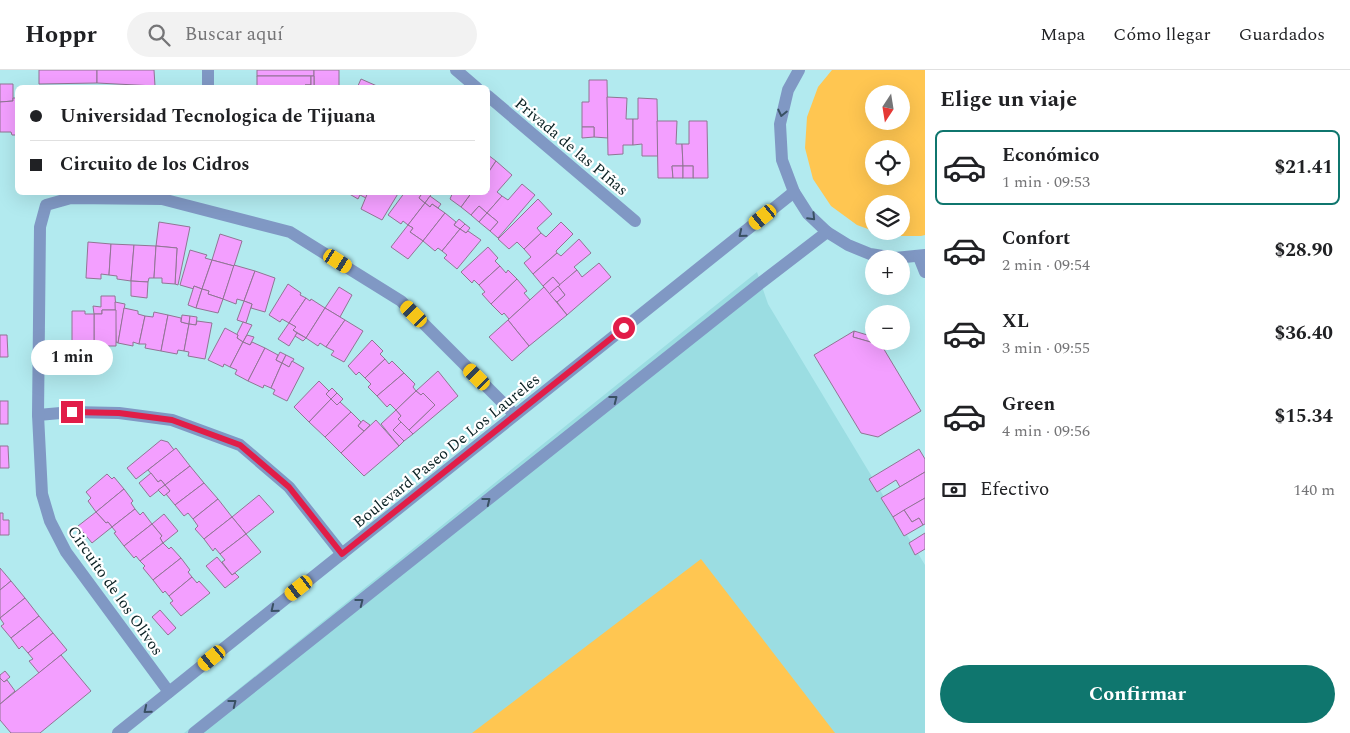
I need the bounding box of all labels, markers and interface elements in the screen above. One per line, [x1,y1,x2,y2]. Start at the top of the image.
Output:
search box [127,12,477,57]
text: Hoppr [25,17,97,53]
text: Buscar aquí [185,20,283,49]
icon: search [145,21,173,49]
text: Mapa [1040,21,1085,48]
text: Cómo llegar [1113,21,1211,48]
text: Guardados [1239,21,1325,48]
text: Elige un viaje [940,83,1077,116]
north arrow [865,85,910,130]
map controls [865,85,910,350]
street label: Privada de las PIñas [509,92,634,202]
text: Universidad Tecnologica de Tijuana [60,102,376,131]
one-way arrow [777,109,788,118]
button: locate [865,140,910,185]
text: Económico [1002,141,1099,170]
icon: car [942,145,987,190]
text: Circuito de los Cidros [60,150,250,179]
text: $21.41 [1275,153,1333,182]
text: 1 min · 09:53 [1002,170,1090,194]
button: layers [865,195,910,240]
car [746,202,779,232]
one-way arrow [807,212,816,221]
text: Confort [1002,224,1070,253]
one-way arrow [739,228,748,236]
icon: car [942,228,987,273]
text: $28.90 [1275,236,1333,265]
car [321,247,354,275]
button: + [865,250,910,295]
text: 2 min · 09:54 [1002,253,1090,277]
car [398,298,429,330]
button: − [865,305,910,350]
text: XL [1002,307,1029,336]
icon: car [942,311,987,356]
route start [613,317,635,339]
text: $36.40 [1275,319,1333,348]
text: 3 min · 09:55 [1002,336,1090,360]
callout: 1 min [31,340,113,374]
text: 1 min [51,345,93,369]
car [461,361,492,393]
street label: Boulevard Paseo De Los Laureles [348,368,545,534]
text: Green [1002,390,1055,419]
icon: car [942,394,987,439]
one-way arrow [608,397,617,405]
route end [61,401,83,423]
text: $15.34 [1275,402,1333,431]
text: 4 min · 09:56 [1002,419,1090,443]
text: Efectivo [980,475,1049,504]
icon: cash [940,476,968,504]
text: 140 m [1293,478,1335,502]
one-way arrow [481,498,490,506]
street label: Circuito de los Olivos [61,521,169,660]
car [282,573,315,603]
one-way arrow [354,599,363,607]
one-way arrow [271,603,280,611]
car [195,643,228,673]
button: Confirmar [940,665,1335,723]
one-way arrow [227,699,236,708]
one-way arrow [144,705,153,713]

